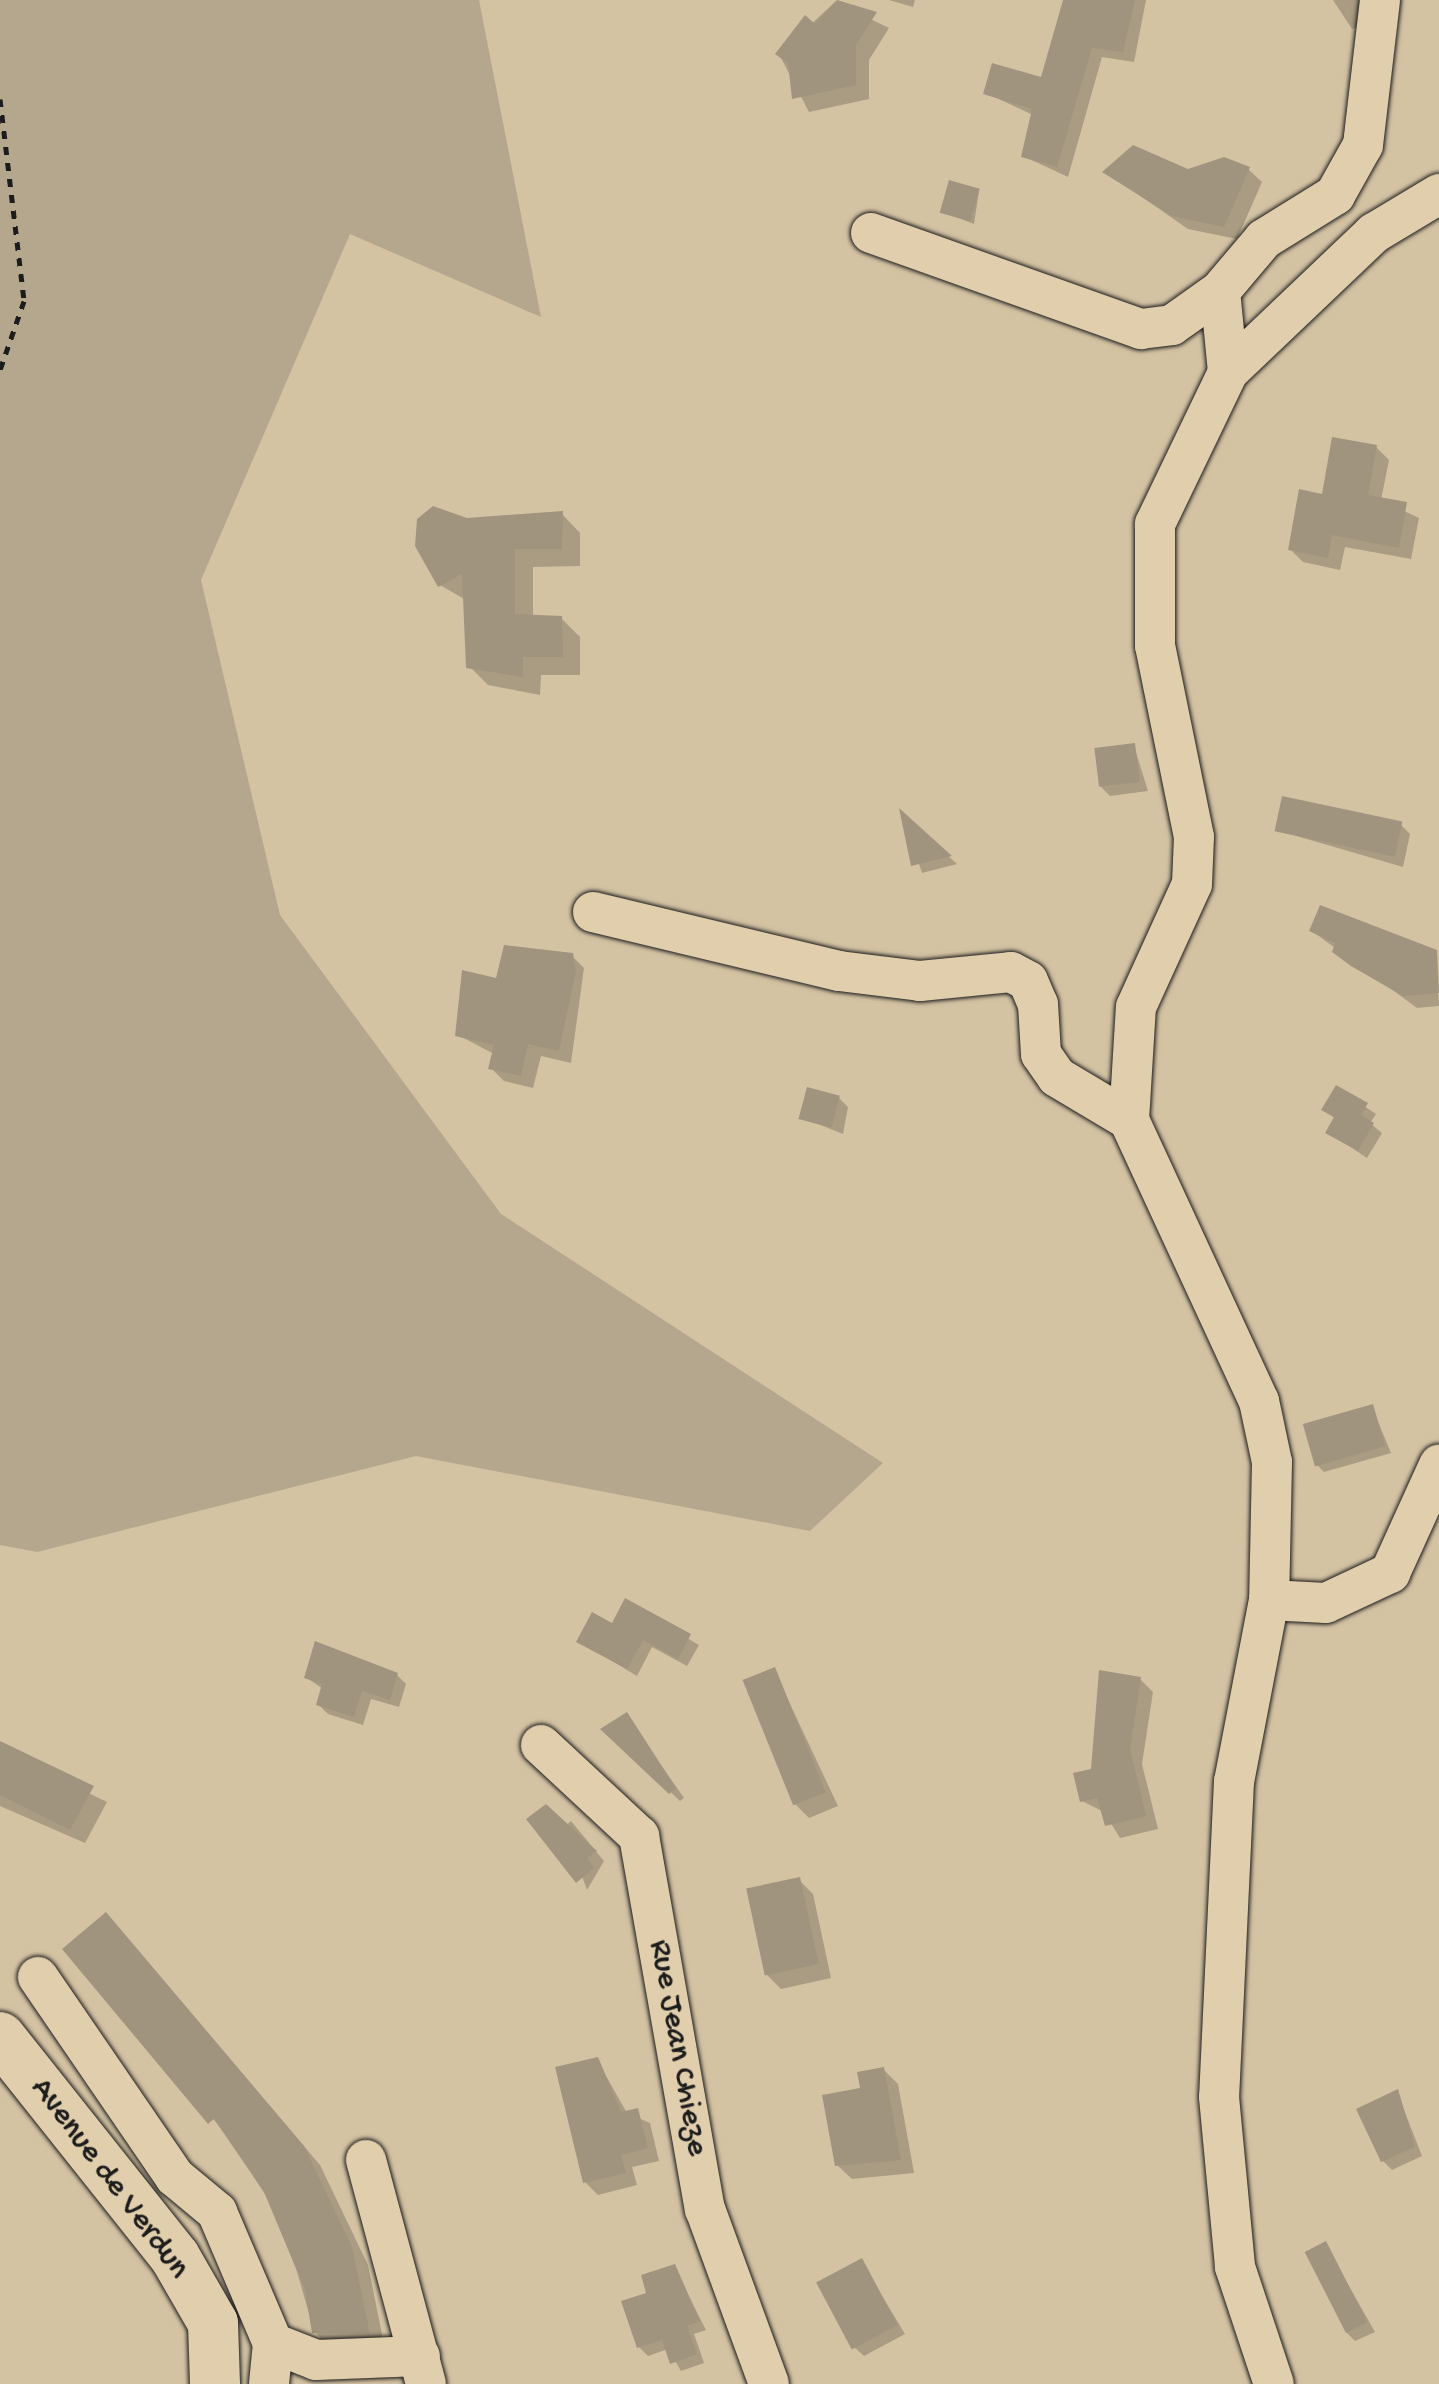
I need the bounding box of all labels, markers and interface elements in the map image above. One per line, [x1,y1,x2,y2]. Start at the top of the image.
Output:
street label: Rue Jean Chieze [639,1937,715,2159]
street label: Avenue de Verdun [21,2071,197,2287]

